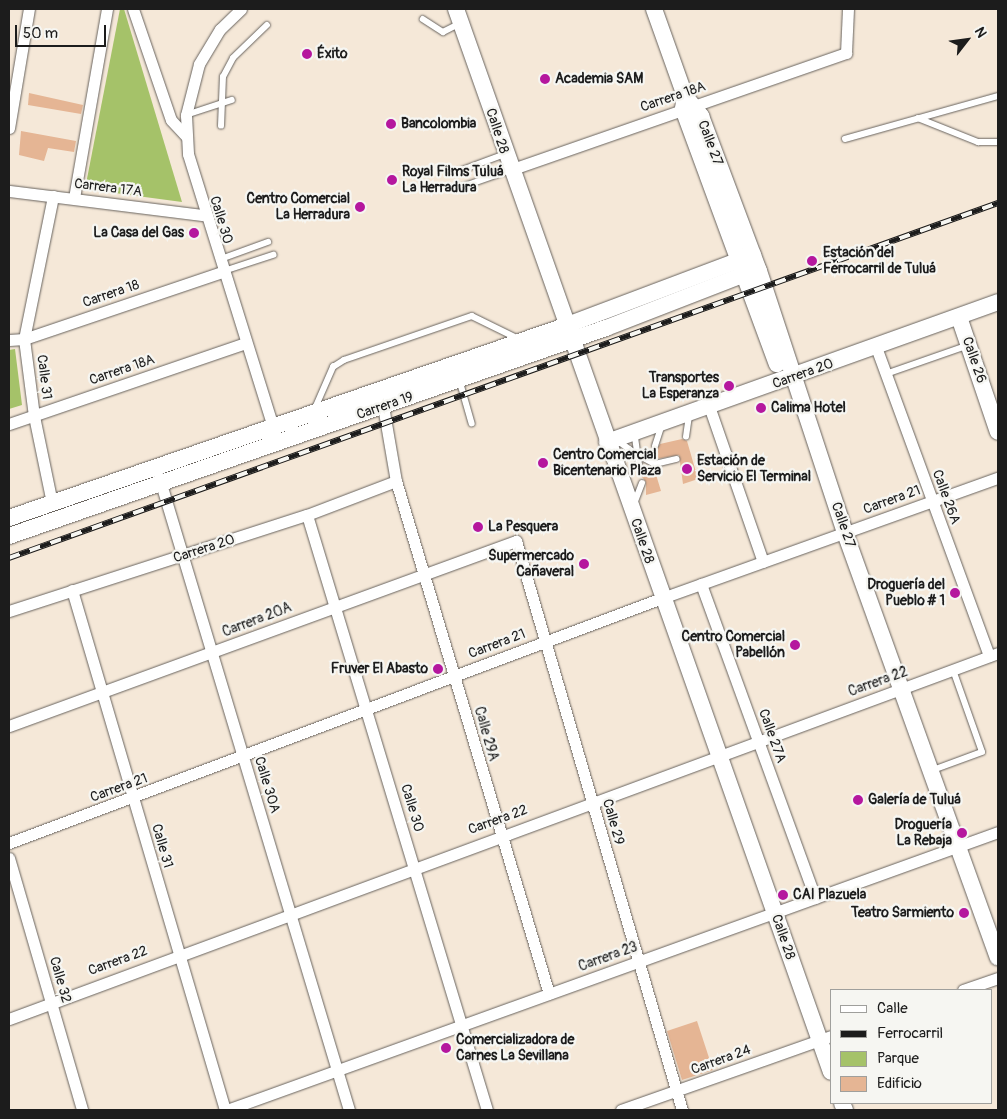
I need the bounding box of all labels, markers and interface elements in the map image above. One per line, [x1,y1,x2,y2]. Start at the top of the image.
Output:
scale bar [18,15,109,47]
north arrow [942,15,992,65]
text: 50 m [23,24,58,43]
text: N [971,24,990,41]
place label: Éxito [317,46,347,62]
marker: Éxito [301,48,313,60]
place label: Academia SAM [555,71,643,87]
marker: Academia SAM [539,73,551,85]
street label: Carrera 18A [638,78,708,116]
street label: Calle 28 [482,106,512,156]
place label: Bancolombia [401,116,476,132]
marker: Bancolombia [385,118,397,130]
street label: Calle 27 [694,118,726,168]
place label: Royal Films Tuluá La Herradura [402,164,504,196]
marker: Royal Films Tuluá La Herradura [386,174,398,186]
street label: Carrera 17A [73,176,143,200]
place label: Centro Comercial La Herradura [247,191,350,223]
street label: Calle 30 [206,194,236,246]
marker: Centro Comercial La Herradura [354,201,366,213]
place label: La Casa del Gas [93,225,184,241]
marker: La Casa del Gas [188,227,200,239]
place label: Estación del Ferrocarril de Tuluá [823,245,936,278]
marker: Estación del Ferrocarril de Tuluá [805,254,819,268]
street label: Carrera 18 [80,276,142,312]
street label: Calle 26 [958,335,990,385]
street label: Carrera 18A [87,351,157,389]
street label: Calle 31 [33,354,55,400]
street label: Carrera 20 [770,355,836,393]
place label: Transportes La Esperanza [642,370,719,402]
marker: Transportes La Esperanza [723,380,735,392]
street label: Carrera 19 [354,388,416,424]
place label: Calima Hotel [771,400,846,416]
marker: Calima Hotel [755,402,767,414]
place label: Centro Comercial Bicentenario Plaza [553,447,661,480]
place label: Estación de Servicio El Terminal [697,453,811,486]
marker: Centro Comercial Bicentenario Plaza [537,457,549,469]
marker: Estación de Servicio El Terminal [681,463,693,475]
street label: Calle 26A [928,467,964,527]
street label: Carrera 21 [861,482,923,518]
street label: Calle 27 [827,500,859,550]
street label: Calle 28 [626,516,658,566]
place label: La Pesquera [488,519,558,535]
marker: La Pesquera [472,521,484,533]
street label: Carrera 20 [171,531,237,567]
place label: Supermercado Cañaveral [488,548,574,580]
marker: Supermercado Cañaveral [578,558,590,570]
place label: Droguería del Pueblo # 1 [867,577,945,610]
marker: Droguería del Pueblo # 1 [949,587,961,599]
street label: Carrera 20A [220,599,294,641]
street label: Carrera 21 [466,625,528,663]
place label: Centro Comercial Pabellón [682,629,785,662]
marker: Centro Comercial Pabellón [789,639,801,651]
place label: Fruver El Abasto [331,661,428,677]
marker: Fruver El Abasto [432,663,444,675]
street label: Carrera 22 [846,664,910,700]
street label: Calle 29A [470,705,502,763]
street label: Calle 27A [755,707,789,765]
street label: Calle 30A [250,755,284,815]
street label: Carrera 21 [88,770,150,806]
street label: Calle 30 [397,782,427,834]
place label: Galería de Tuluá [868,792,961,808]
marker: Galería de Tuluá [852,794,864,806]
street label: Calle 29 [598,797,628,847]
street label: Carrera 22 [466,802,530,838]
place label: Droguería La Rebaja [895,817,952,850]
street label: Calle 31 [148,822,176,870]
marker: Droguería La Rebaja [956,827,968,839]
place label: CAI Plazuela [793,887,866,903]
marker: CAI Plazuela [777,889,789,901]
place label: Teatro Sarmiento [851,905,954,921]
marker: Teatro Sarmiento [958,907,970,919]
street label: Calle 28 [767,912,799,962]
street label: Carrera 23 [576,939,640,975]
street label: Carrera 22 [86,943,150,979]
street label: Calle 32 [45,955,75,1005]
legend [830,989,992,1104]
text: Calle [877,999,908,1018]
text: Ferrocarril [877,1024,943,1043]
place label: Comercializadora de Carnes La Sevillana [456,1032,574,1064]
street label: Carrera 24 [689,1041,753,1079]
marker: Comercializadora de Carnes La Sevillana [440,1042,452,1054]
text: Parque [877,1049,919,1068]
text: Edificio [877,1074,922,1093]

